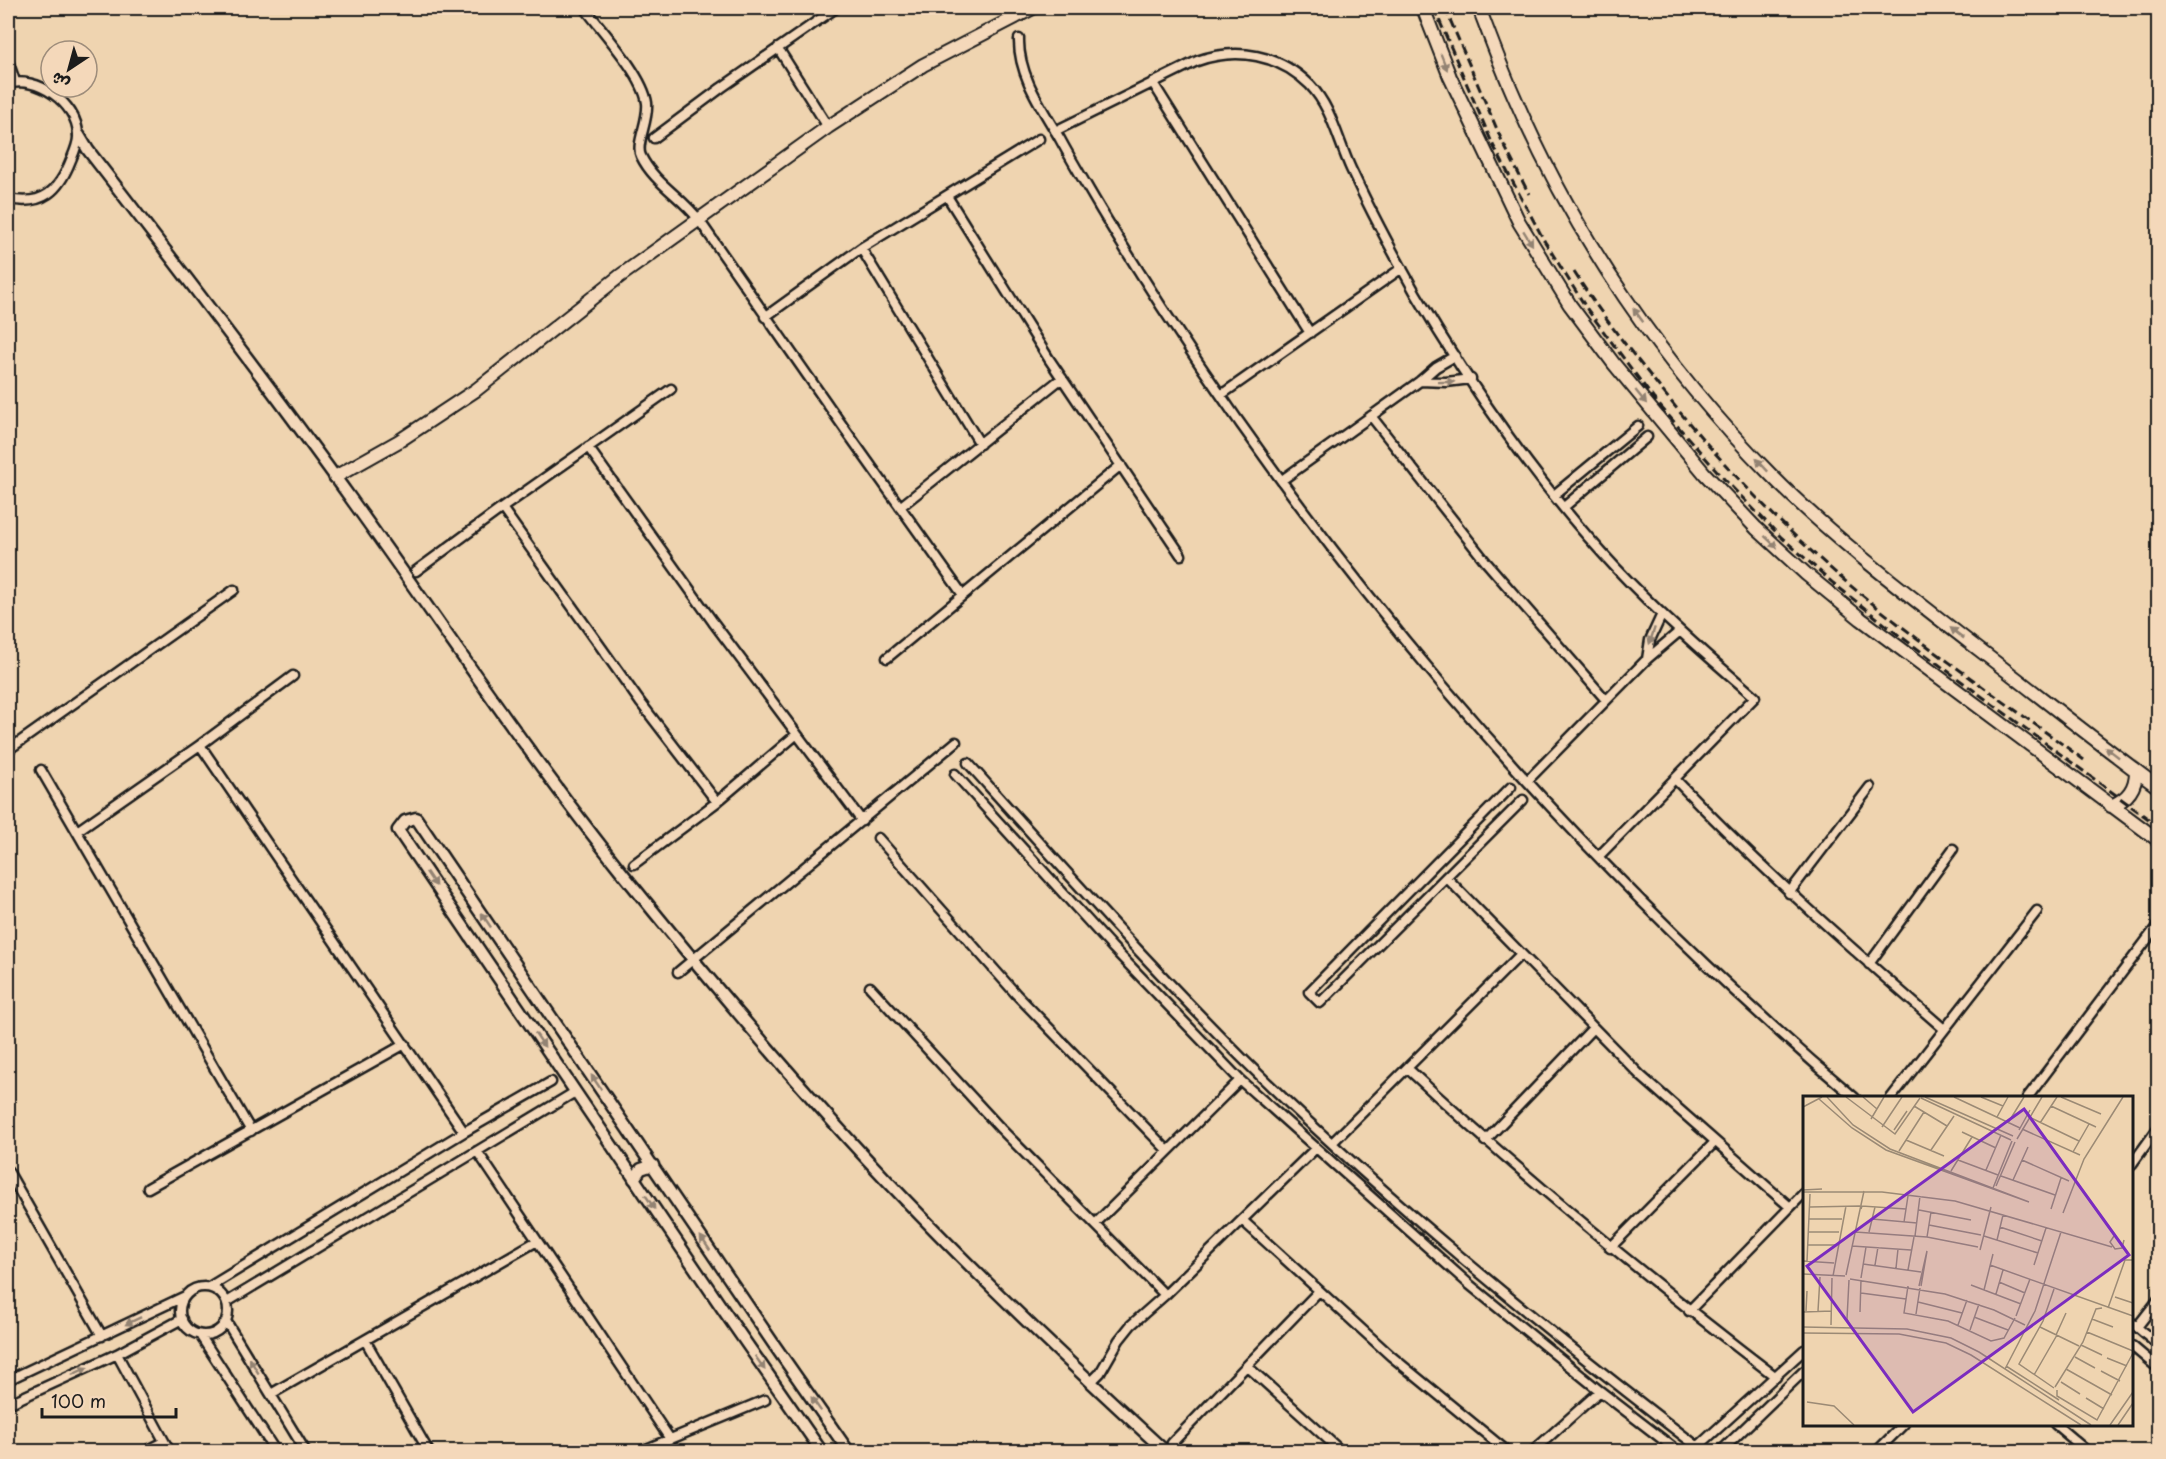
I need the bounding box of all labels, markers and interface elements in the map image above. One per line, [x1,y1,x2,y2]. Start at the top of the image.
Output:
north arrow [39,39,99,99]
one-way arrow [1440,53,1449,71]
text: ش [45,67,74,97]
one-way arrow [1523,229,1534,246]
one-way arrow [1632,307,1644,323]
one-way arrow [1436,377,1455,386]
one-way arrow [1634,389,1646,404]
one-way arrow [1755,458,1769,473]
one-way arrow [1763,535,1778,549]
one-way arrow [1647,627,1656,645]
one-way arrow [1950,627,1965,639]
one-way arrow [2104,746,2119,758]
one-way arrow [425,870,437,886]
one-way arrow [480,913,492,929]
one-way arrow [534,1032,546,1048]
one-way arrow [590,1074,602,1090]
inset map [1803,1096,2133,1426]
one-way arrow [644,1194,655,1210]
one-way arrow [700,1235,711,1251]
one-way arrow [124,1317,141,1326]
one-way arrow [754,1354,766,1370]
one-way arrow [248,1358,259,1374]
one-way arrow [72,1366,90,1376]
scale bar [42,1381,176,1419]
text: 100 m [51,1387,106,1414]
one-way arrow [810,1396,822,1412]

